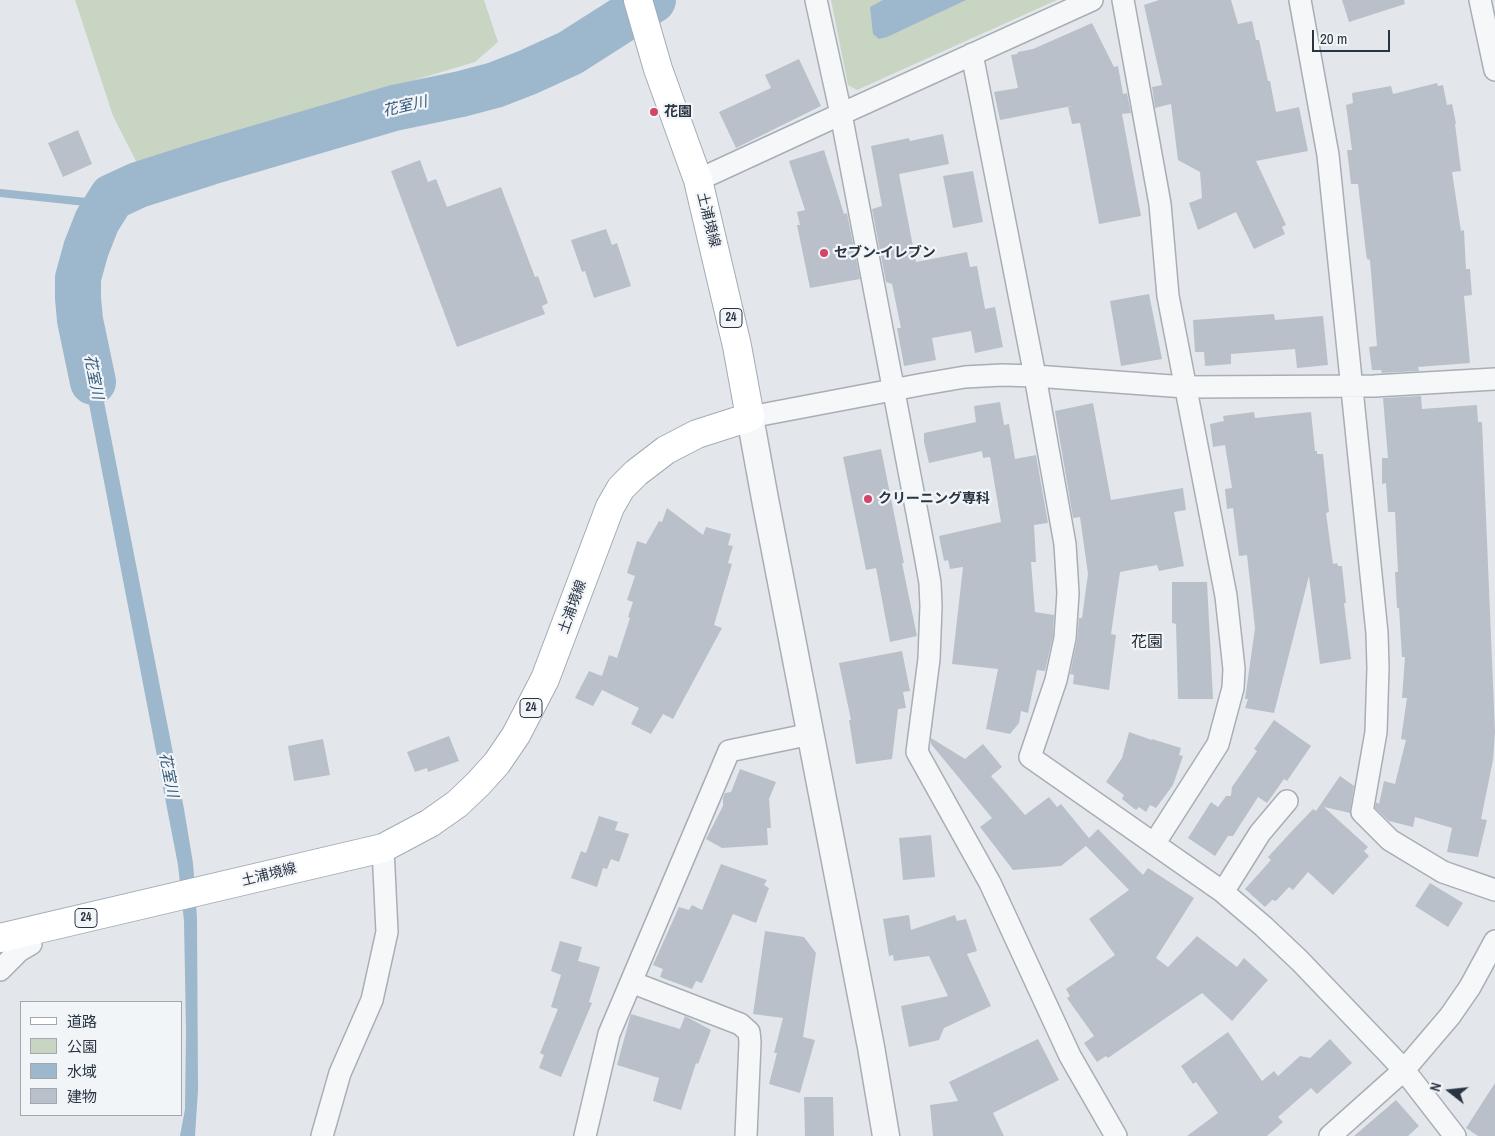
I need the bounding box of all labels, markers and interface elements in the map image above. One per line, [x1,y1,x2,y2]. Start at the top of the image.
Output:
scale bar [1315,20,1392,52]
text: 20 m [1320,28,1347,49]
water label: 花室川 [381,93,429,121]
place label: 花園 [664,104,692,120]
marker: 花園 [648,106,660,118]
street label: 土浦境線 [693,191,723,249]
place label: セブン-イレブン [834,245,936,261]
marker: セブン-イレブン [818,247,830,259]
road number: 24 [720,308,742,328]
water label: 花室川 [80,353,106,401]
place label: クリーニング専科 [878,491,990,507]
marker: クリーニング専科 [862,493,874,505]
street label: 土浦境線 [556,578,590,636]
district label: 花園 [1131,633,1163,653]
road number: 24 [520,698,542,718]
water label: 花室川 [155,751,181,799]
street label: 土浦境線 [240,860,298,890]
road number: 24 [75,908,97,928]
legend [20,1001,182,1116]
text: 道路 [67,1011,97,1032]
text: 公園 [67,1036,97,1057]
text: 水域 [67,1061,97,1082]
north arrow [1425,1066,1475,1116]
text: N [1426,1080,1445,1093]
text: 建物 [67,1086,97,1107]

